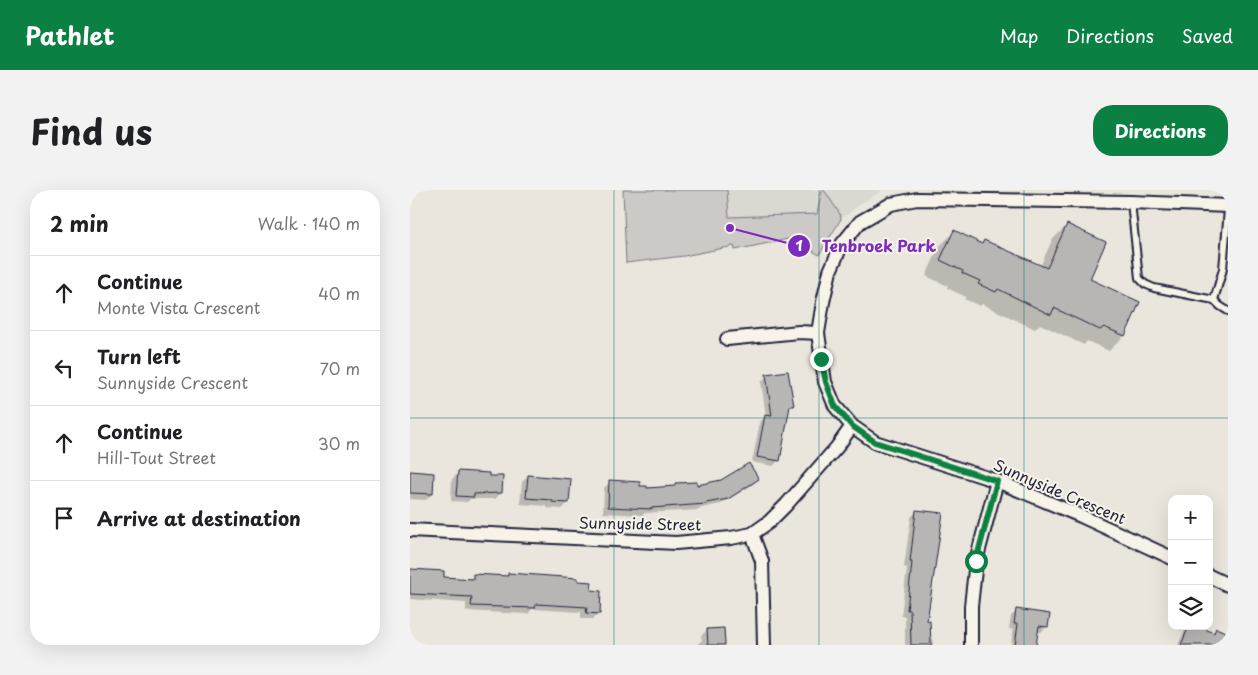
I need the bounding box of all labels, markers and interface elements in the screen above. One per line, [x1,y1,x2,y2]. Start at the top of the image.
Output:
text: Pathlet [25,17,115,53]
text: Map [1000,22,1038,49]
text: Directions [1066,22,1154,49]
text: Saved [1182,22,1233,49]
text: Find us [30,104,152,157]
button: Directions [1093,105,1228,156]
text: 2 min [50,207,109,239]
text: Walk · 140 m [258,211,360,235]
callout: Tenbroek Park [786,230,948,261]
text: 1 [795,233,803,256]
text: Tenbroek Park [822,233,937,257]
text: Continue [97,267,183,295]
icon: ahead [50,279,78,307]
text: 40 m [318,281,360,305]
text: Monte Vista Crescent [97,295,260,319]
text: Turn left [97,342,181,370]
route end [810,348,833,371]
icon: left [50,354,78,382]
text: 70 m [320,356,360,380]
text: Sunnyside Crescent [97,370,248,394]
text: Continue [97,417,183,445]
icon: ahead [50,429,78,457]
text: 30 m [318,431,360,455]
text: Hill-Tout Street [97,445,216,469]
street label: Sunnyside Crescent [990,453,1130,529]
map controls [1168,495,1213,630]
button: + [1168,495,1213,540]
icon: arrive [50,504,78,532]
text: Arrive at destination [97,504,301,532]
street label: Sunnyside Street [578,510,702,536]
button: − [1168,540,1213,585]
route start [965,550,988,573]
button: layers [1168,585,1213,630]

